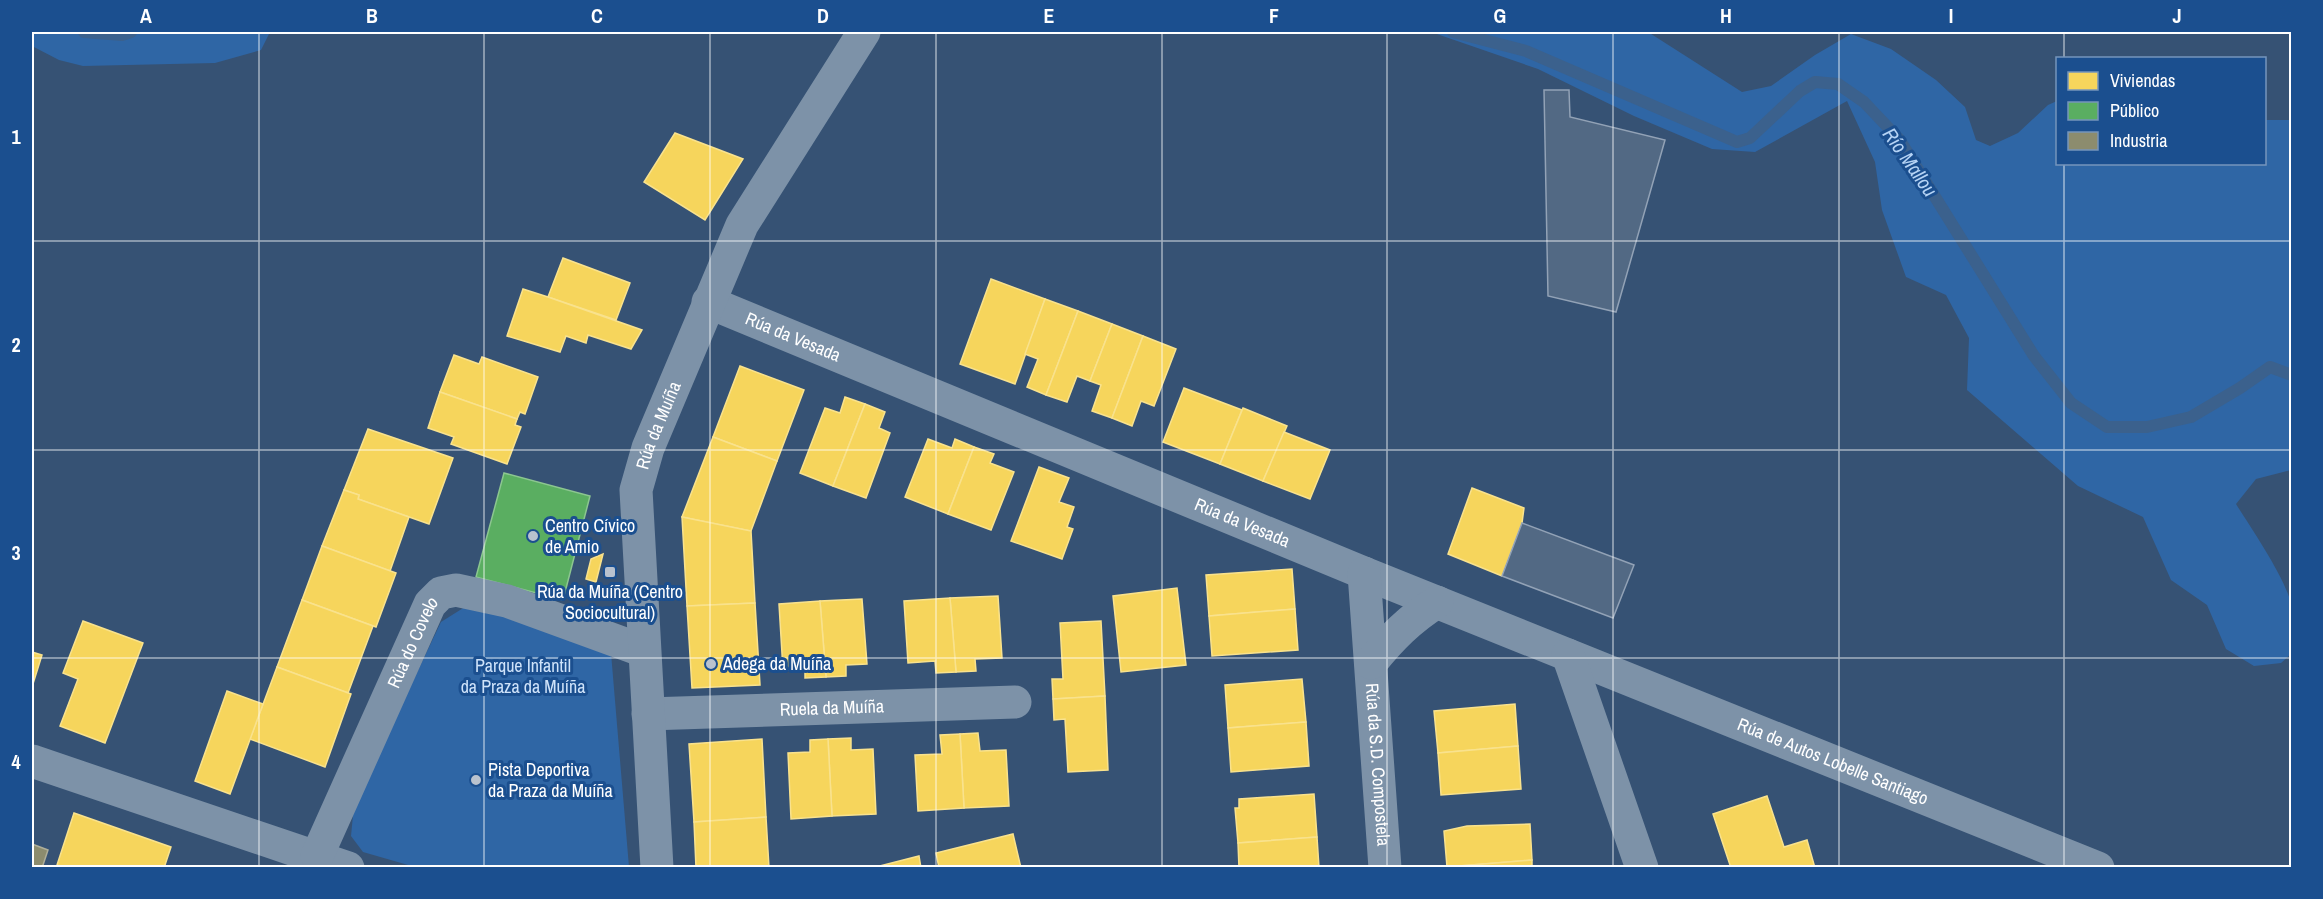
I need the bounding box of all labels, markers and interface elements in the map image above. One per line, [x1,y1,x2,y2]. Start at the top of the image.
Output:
text: A [140,2,152,29]
text: B [366,2,378,29]
text: C [591,2,603,29]
text: D [817,2,829,29]
text: E [1044,2,1055,29]
text: F [1269,2,1279,29]
text: G [1494,2,1506,29]
text: H [1720,2,1732,29]
text: I [1949,2,1953,29]
text: J [2172,2,2182,29]
legend [2056,57,2266,165]
text: Viviendas [2110,68,2175,93]
text: Público [2110,98,2159,123]
water label: Río Mallou [1877,122,1944,202]
text: 1 [11,123,21,150]
text: Industria [2110,128,2167,153]
street label: Rúa da Vesada [742,306,845,368]
text: 2 [11,331,21,358]
street label: Rúa da Muíña [630,377,687,472]
street label: Rúa da Vesada [1191,491,1294,553]
place label: Centro Cívico de Amio [545,513,635,559]
marker: Centro Cívico de Amio [526,529,540,543]
text: 3 [11,539,21,566]
marker: Rúa da Muíña (Centro Sociocultural) [603,565,617,579]
place label: Rúa da Muíña (Centro Sociocultural) [537,579,683,625]
street label: Rúa do Covelo [381,590,443,692]
place label: Adega da Muíña [722,651,831,676]
park label: Parque Infantil da Praza da Muíña [461,653,585,699]
marker: Adega da Muíña [704,657,718,671]
street label: Rúa da S.D. Compostela [1360,682,1396,847]
street label: Ruela da Muíña [779,693,884,722]
street label: Rúa de Autos Lobelle Santiago [1734,711,1932,811]
text: 4 [11,748,21,775]
place label: Pista Deportiva da Praza da Muíña [488,757,613,803]
marker: Pista Deportiva da Praza da Muíña [469,773,483,787]

